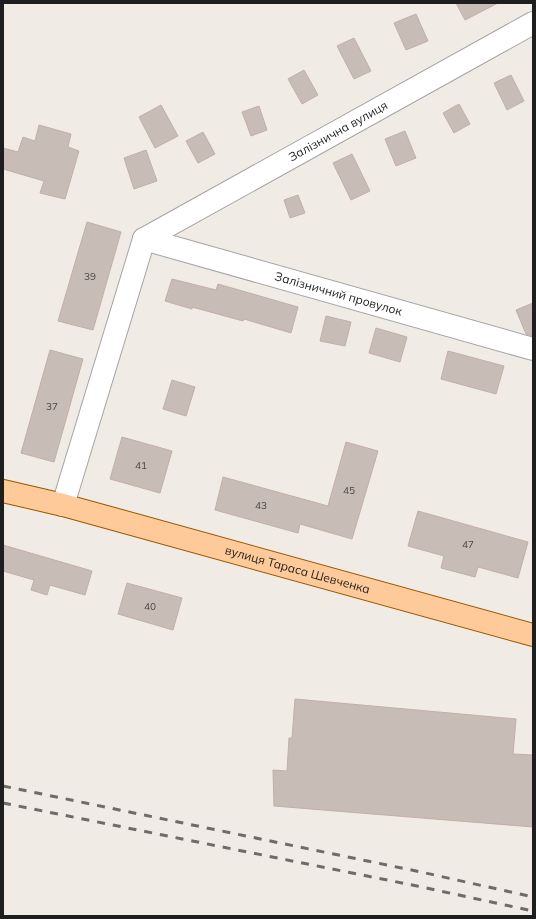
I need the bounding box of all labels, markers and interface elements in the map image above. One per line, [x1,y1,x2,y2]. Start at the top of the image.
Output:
street label: Залізнична вулиця [286,97,390,164]
street label: Залізничний провулок [273,268,404,319]
house number: 39 [84,270,96,283]
house number: 37 [46,400,58,413]
house number: 41 [135,459,147,472]
house number: 45 [343,484,355,497]
house number: 43 [255,499,267,512]
house number: 47 [462,538,474,551]
street label: вулиця Тараса Шевченка [224,542,372,597]
house number: 40 [144,600,156,613]

